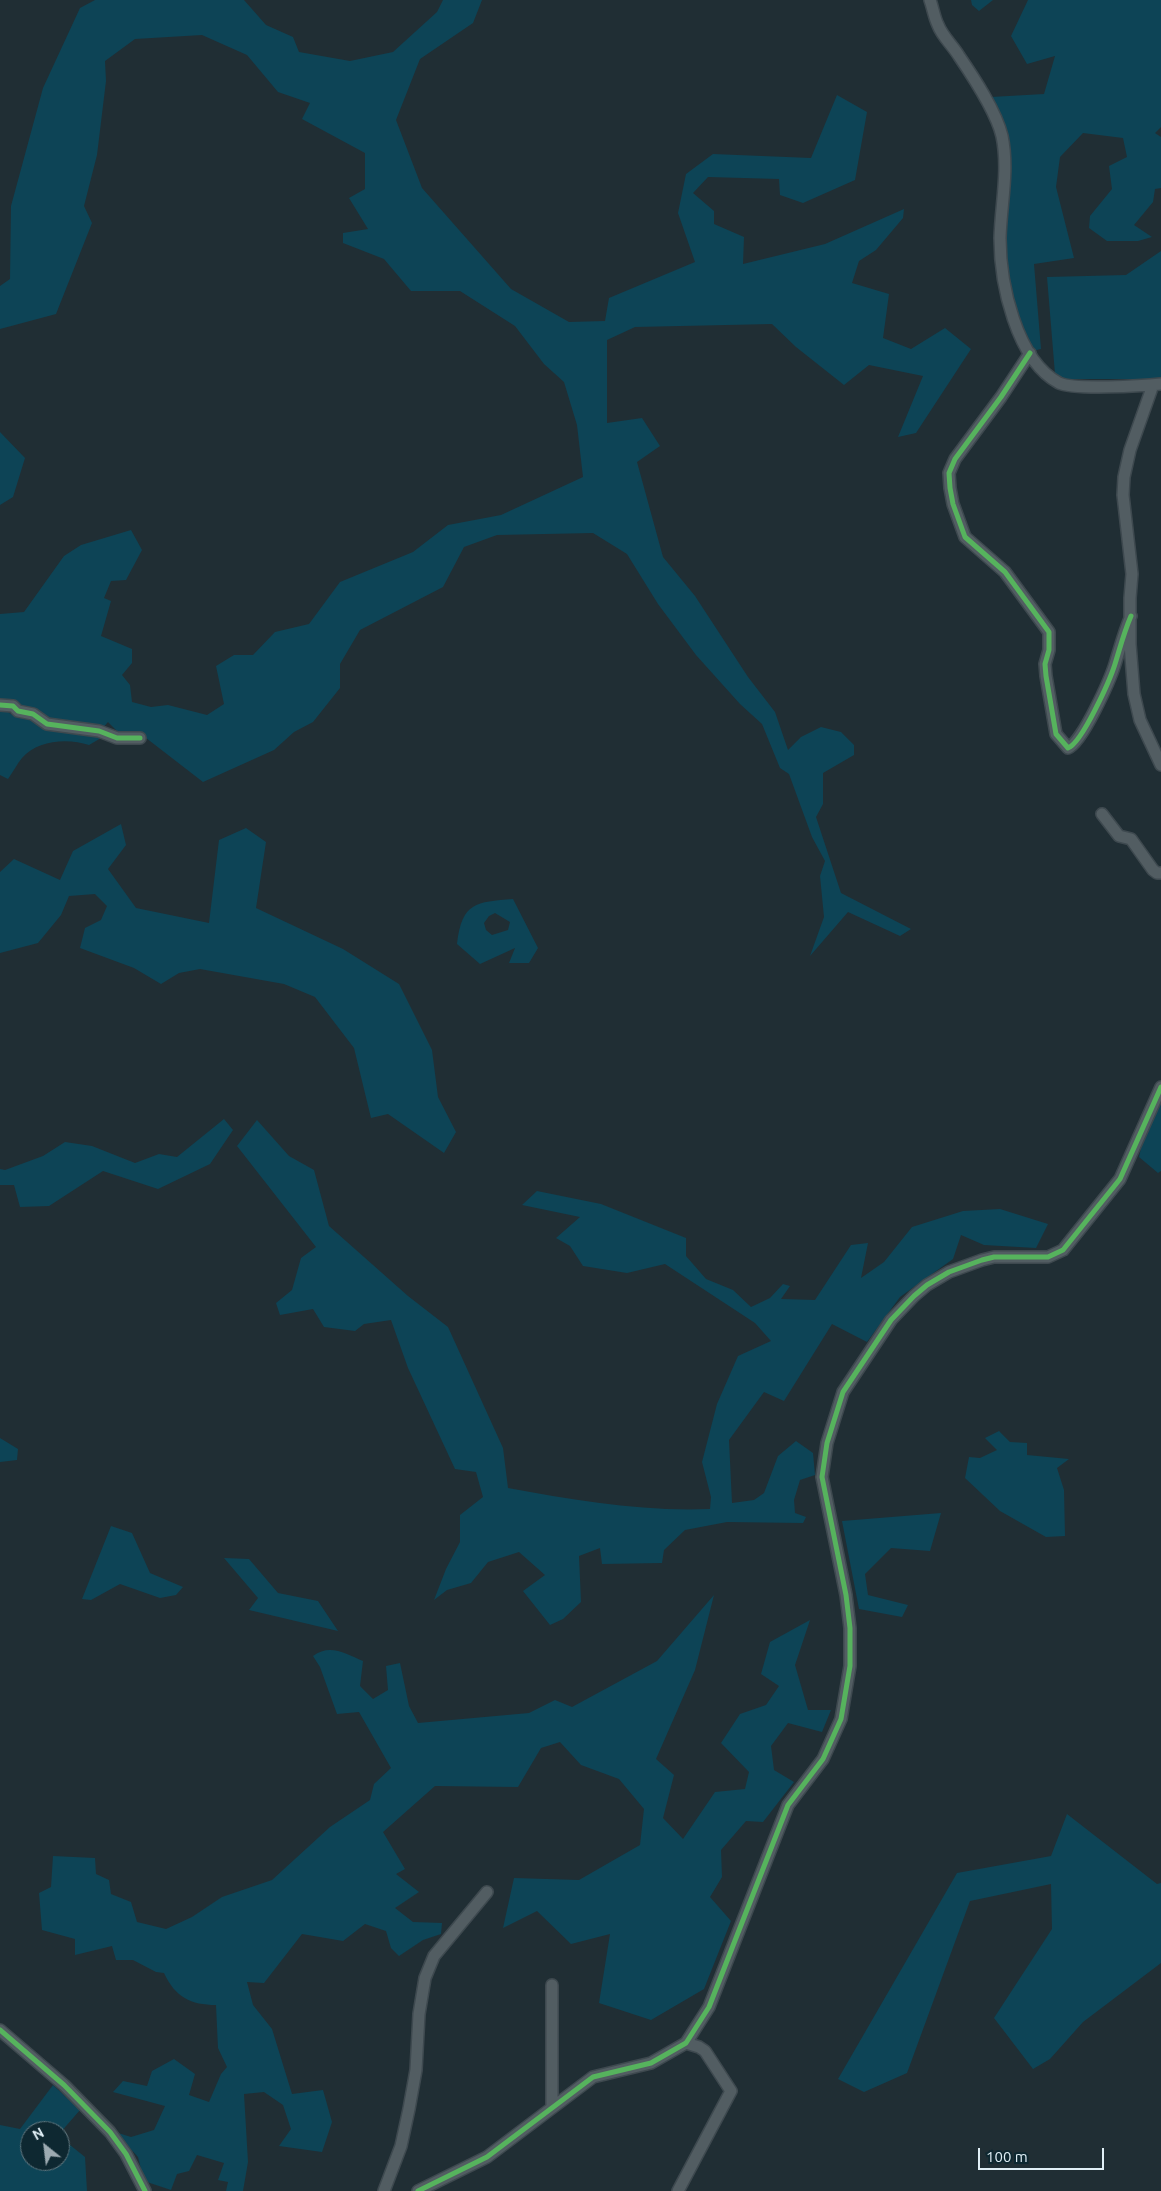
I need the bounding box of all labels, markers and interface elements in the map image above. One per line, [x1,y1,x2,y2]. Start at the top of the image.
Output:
north arrow [20,2121,70,2171]
text: N [30,2124,47,2143]
scale bar [981,2138,1107,2170]
text: 100 m [986,2148,1028,2165]

